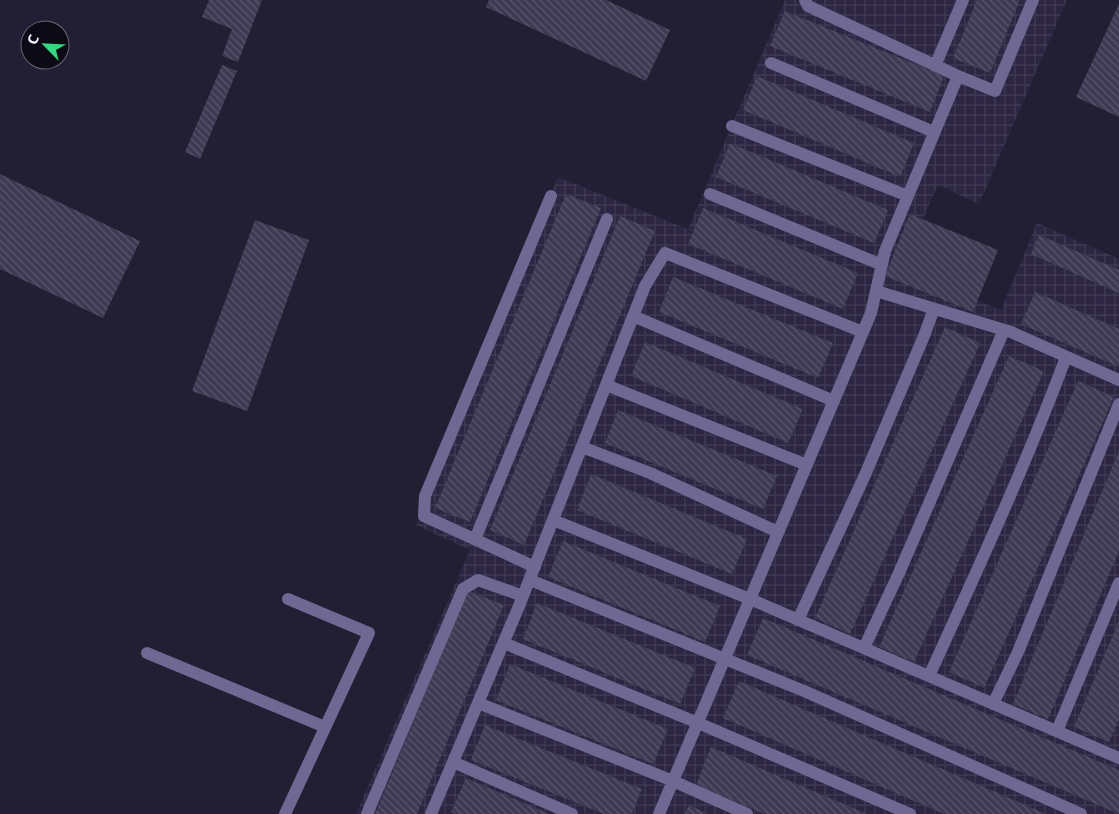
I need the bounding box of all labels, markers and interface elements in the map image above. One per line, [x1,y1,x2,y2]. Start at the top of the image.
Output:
north arrow [20,20,70,70]
text: С [22,32,43,47]

